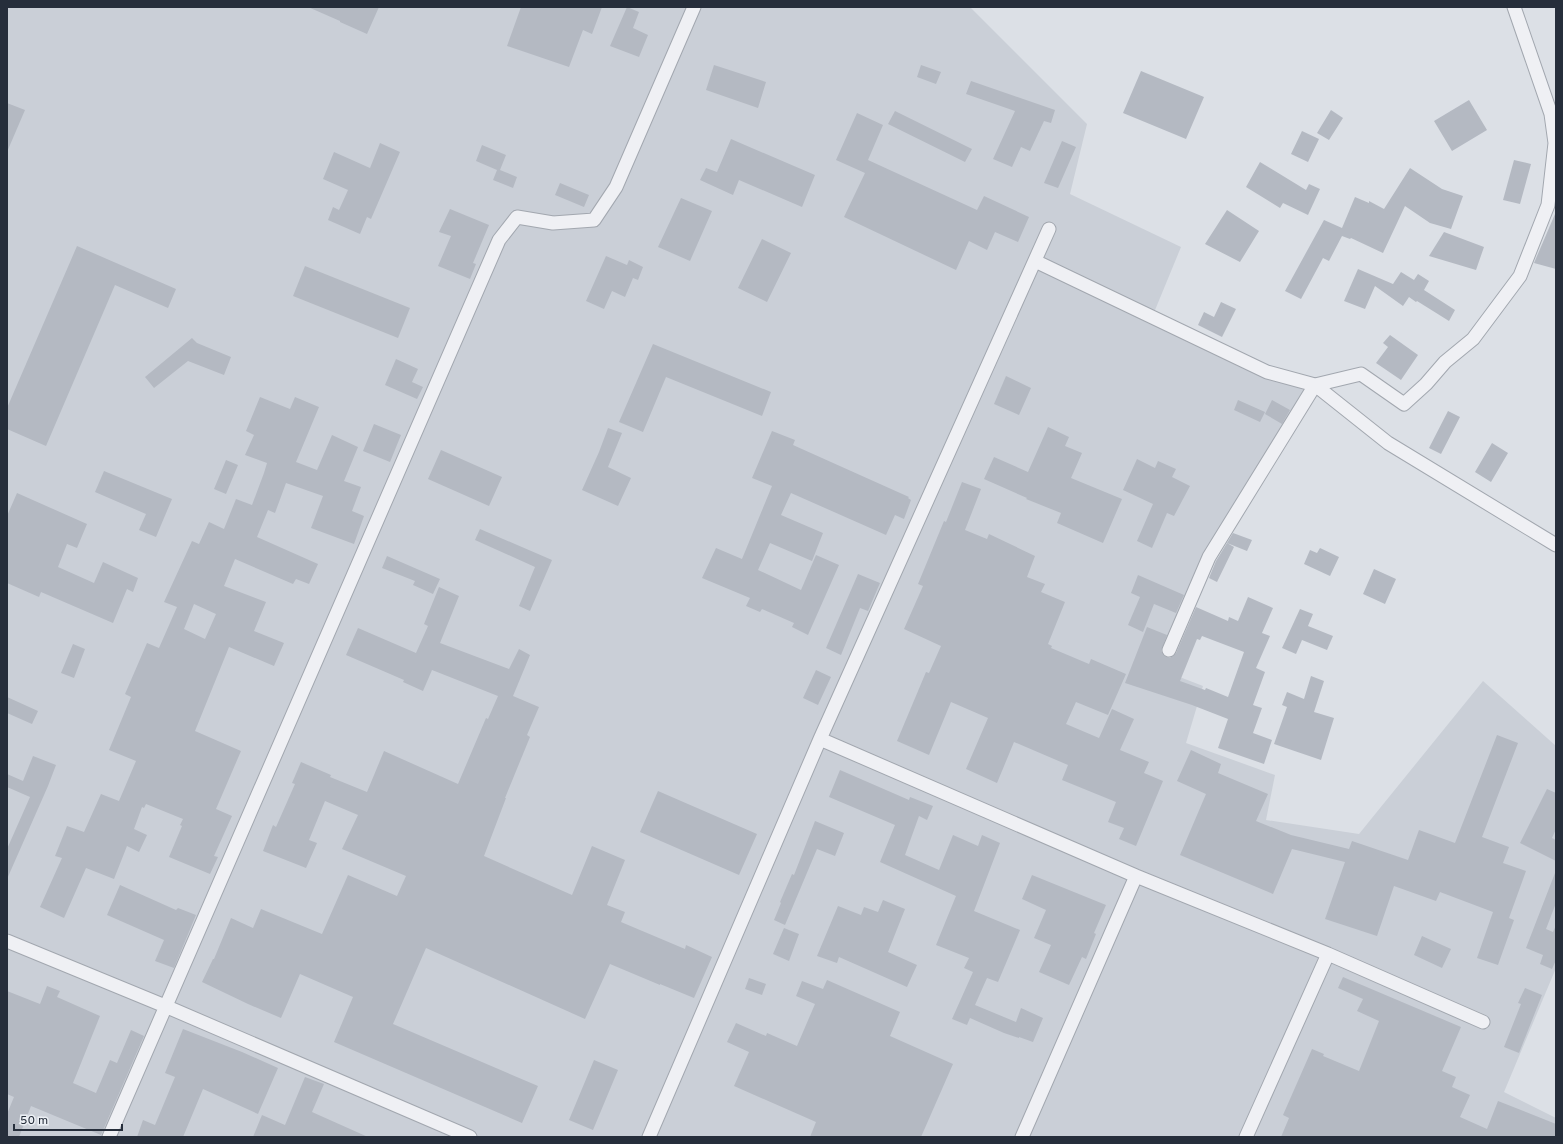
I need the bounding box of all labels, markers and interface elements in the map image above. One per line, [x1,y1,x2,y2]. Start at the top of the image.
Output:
scale bar [14,1106,122,1132]
text: 50 m [20,1113,48,1129]

